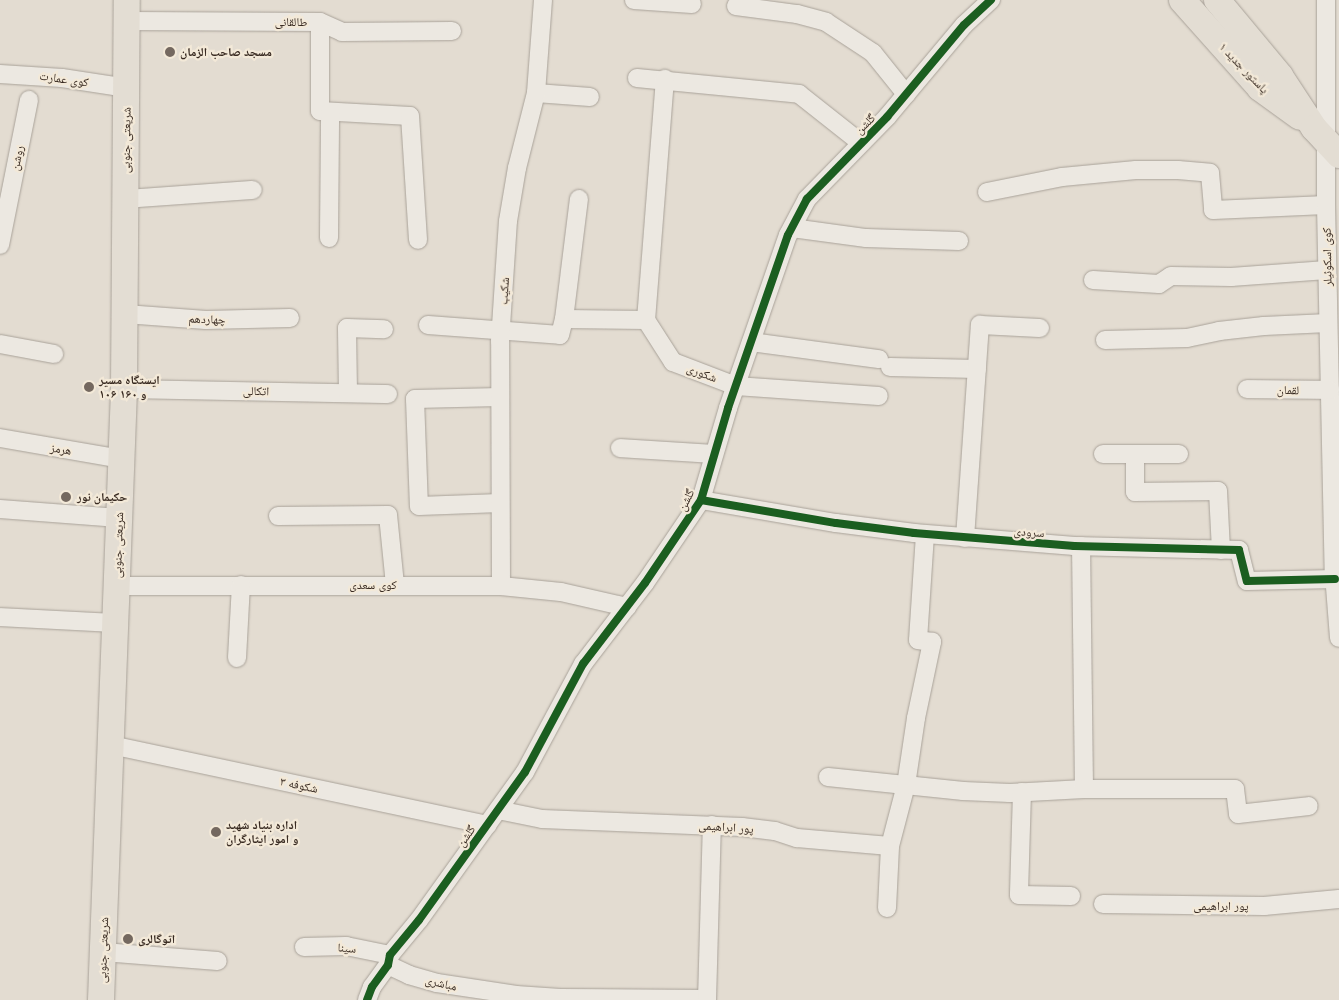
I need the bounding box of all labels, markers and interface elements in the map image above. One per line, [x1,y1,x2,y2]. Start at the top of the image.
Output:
street label: طالقانی [275,15,307,29]
street label: پاستور جدید ۱ [1216,40,1272,96]
place label: مسجد صاحب الزمان [180,45,272,59]
marker: مسجد صاحب الزمان [164,46,176,58]
street label: کوی عمارت [39,68,89,90]
street label: شریعتی جنوبی [118,107,134,173]
street label: گلشن [852,111,878,137]
street label: روشن [8,144,26,172]
street label: کوی اسکوئیلر [1319,228,1335,286]
street label: شکیب [496,277,512,305]
street label: چهاردهم [188,311,226,327]
street label: شکوری [685,361,719,385]
place label: ایستگاه مسیر ۱۰۶ و ۱۶۰ [99,373,160,401]
marker: ایستگاه مسیر ۱۰۶ و ۱۶۰ [83,381,95,393]
street label: لقمان [1277,383,1299,397]
street label: اتکالی [243,384,269,398]
street label: هرمز [49,440,73,458]
street label: گلشن [675,487,697,513]
marker: حکیمان نور [59,490,73,504]
place label: حکیمان نور [77,490,127,504]
street label: شریعتی جنوبی [110,512,126,578]
street label: سرودی [1013,524,1045,540]
street label: کوی سعدی [349,578,397,592]
street label: شکوفه ۳ [279,774,319,796]
place label: اداره بنیاد شهید و امور ایثارگران [226,818,298,846]
street label: پور ابراهیمی [698,818,754,836]
street label: گلشن [454,822,478,850]
marker: اداره بنیاد شهید و امور ایثارگران [210,826,222,838]
street label: پور ابراهیمی [1193,899,1249,913]
street label: شریعتی جنوبی [95,917,111,983]
place label: اتوگالری [138,932,175,946]
marker: اتوگالری [122,933,134,945]
street label: سینا [337,940,357,956]
street label: مباشری [424,972,458,994]

